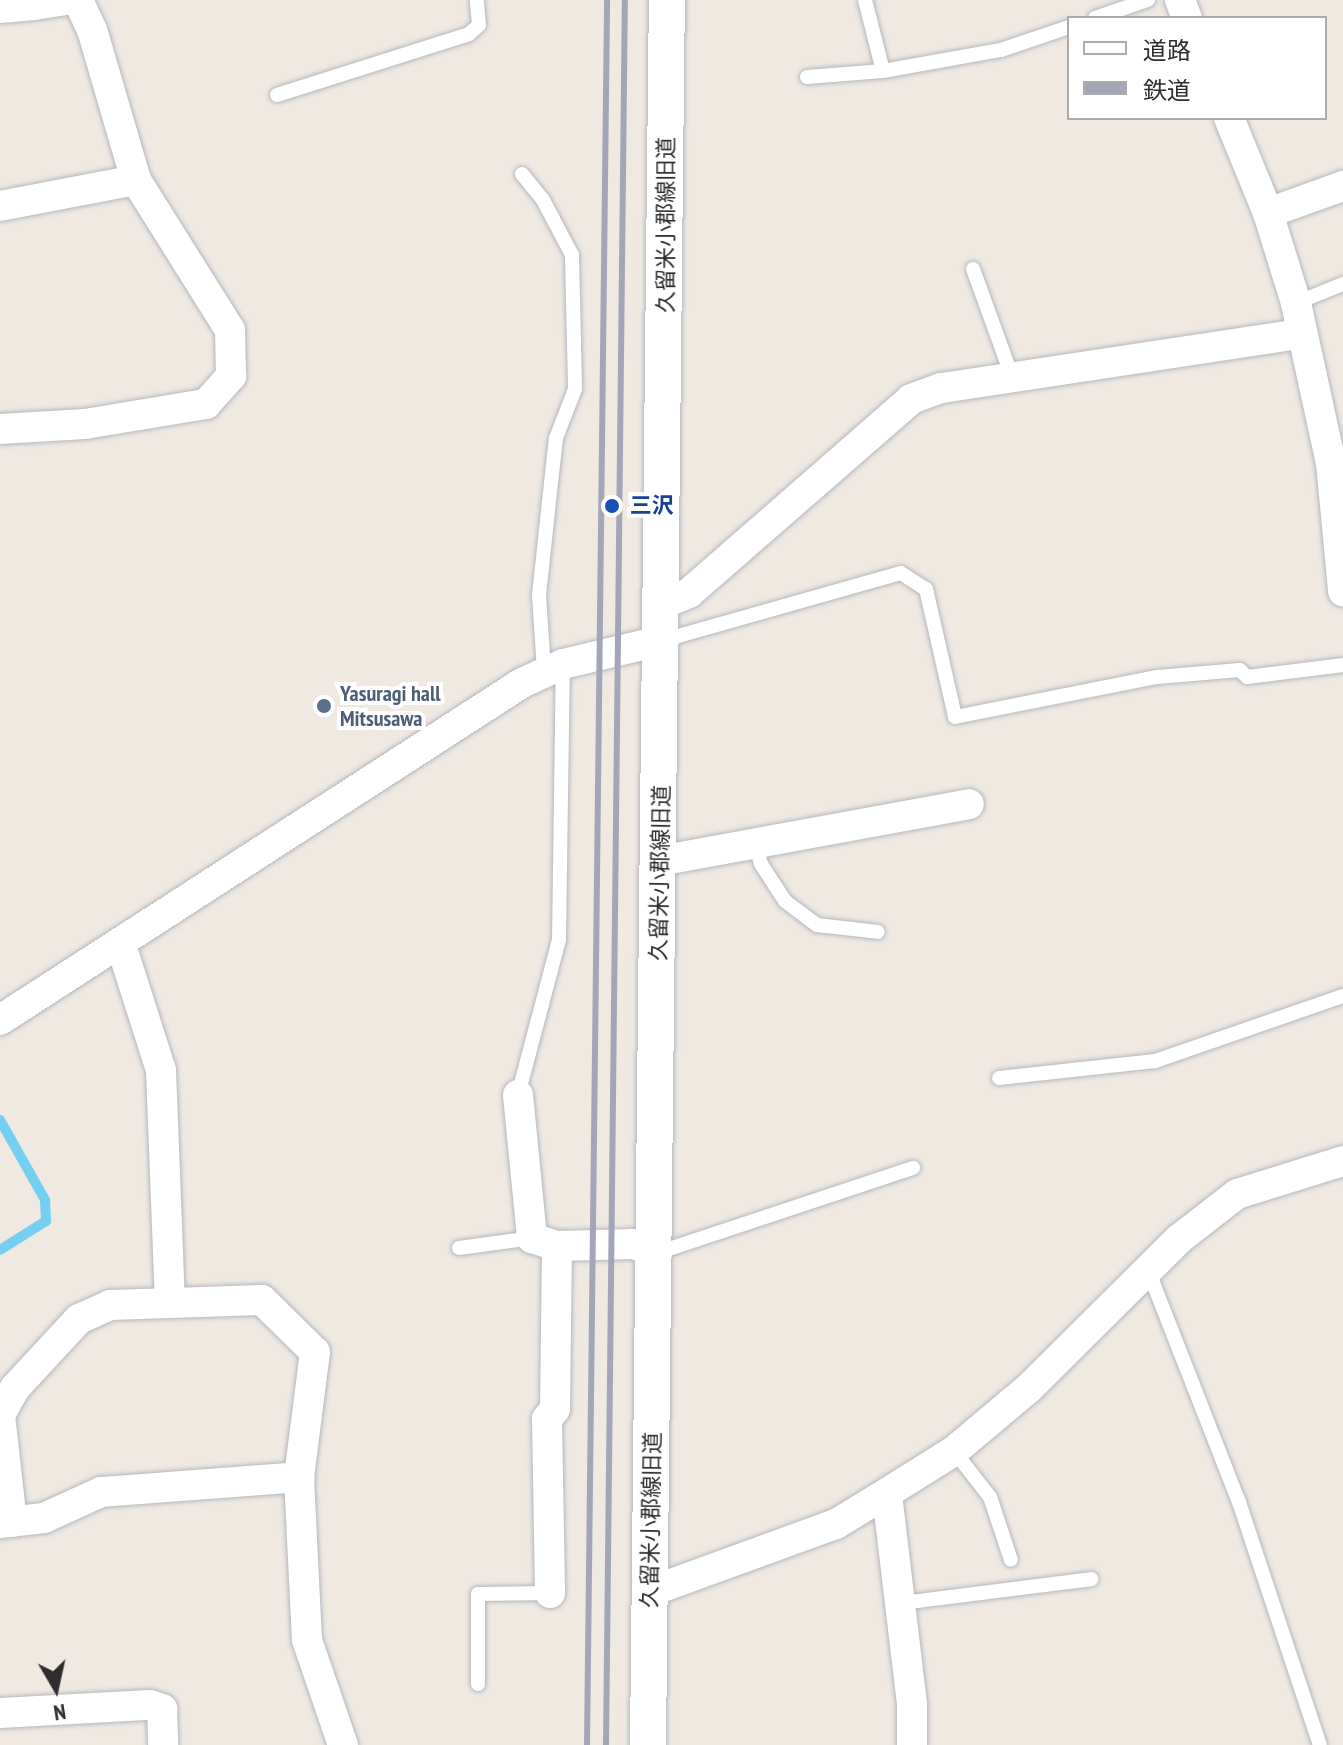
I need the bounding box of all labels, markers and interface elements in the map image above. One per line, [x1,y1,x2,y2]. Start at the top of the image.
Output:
legend [1067,16,1327,120]
text: 道路 [1143,35,1191,66]
text: 鉄道 [1143,75,1191,106]
street label: 久留米小郡線旧道 [653,137,679,313]
place label: 三沢 [630,493,674,519]
marker: 三沢 [601,495,623,517]
place label: Yasuragi hall Mitsusawa [340,680,441,732]
marker: Yasuragi hall Mitsusawa [315,697,333,715]
street label: 久留米小郡線旧道 [645,785,675,961]
street label: 久留米小郡線旧道 [636,1432,666,1608]
north arrow [16,1649,96,1729]
text: N [52,1698,68,1727]

